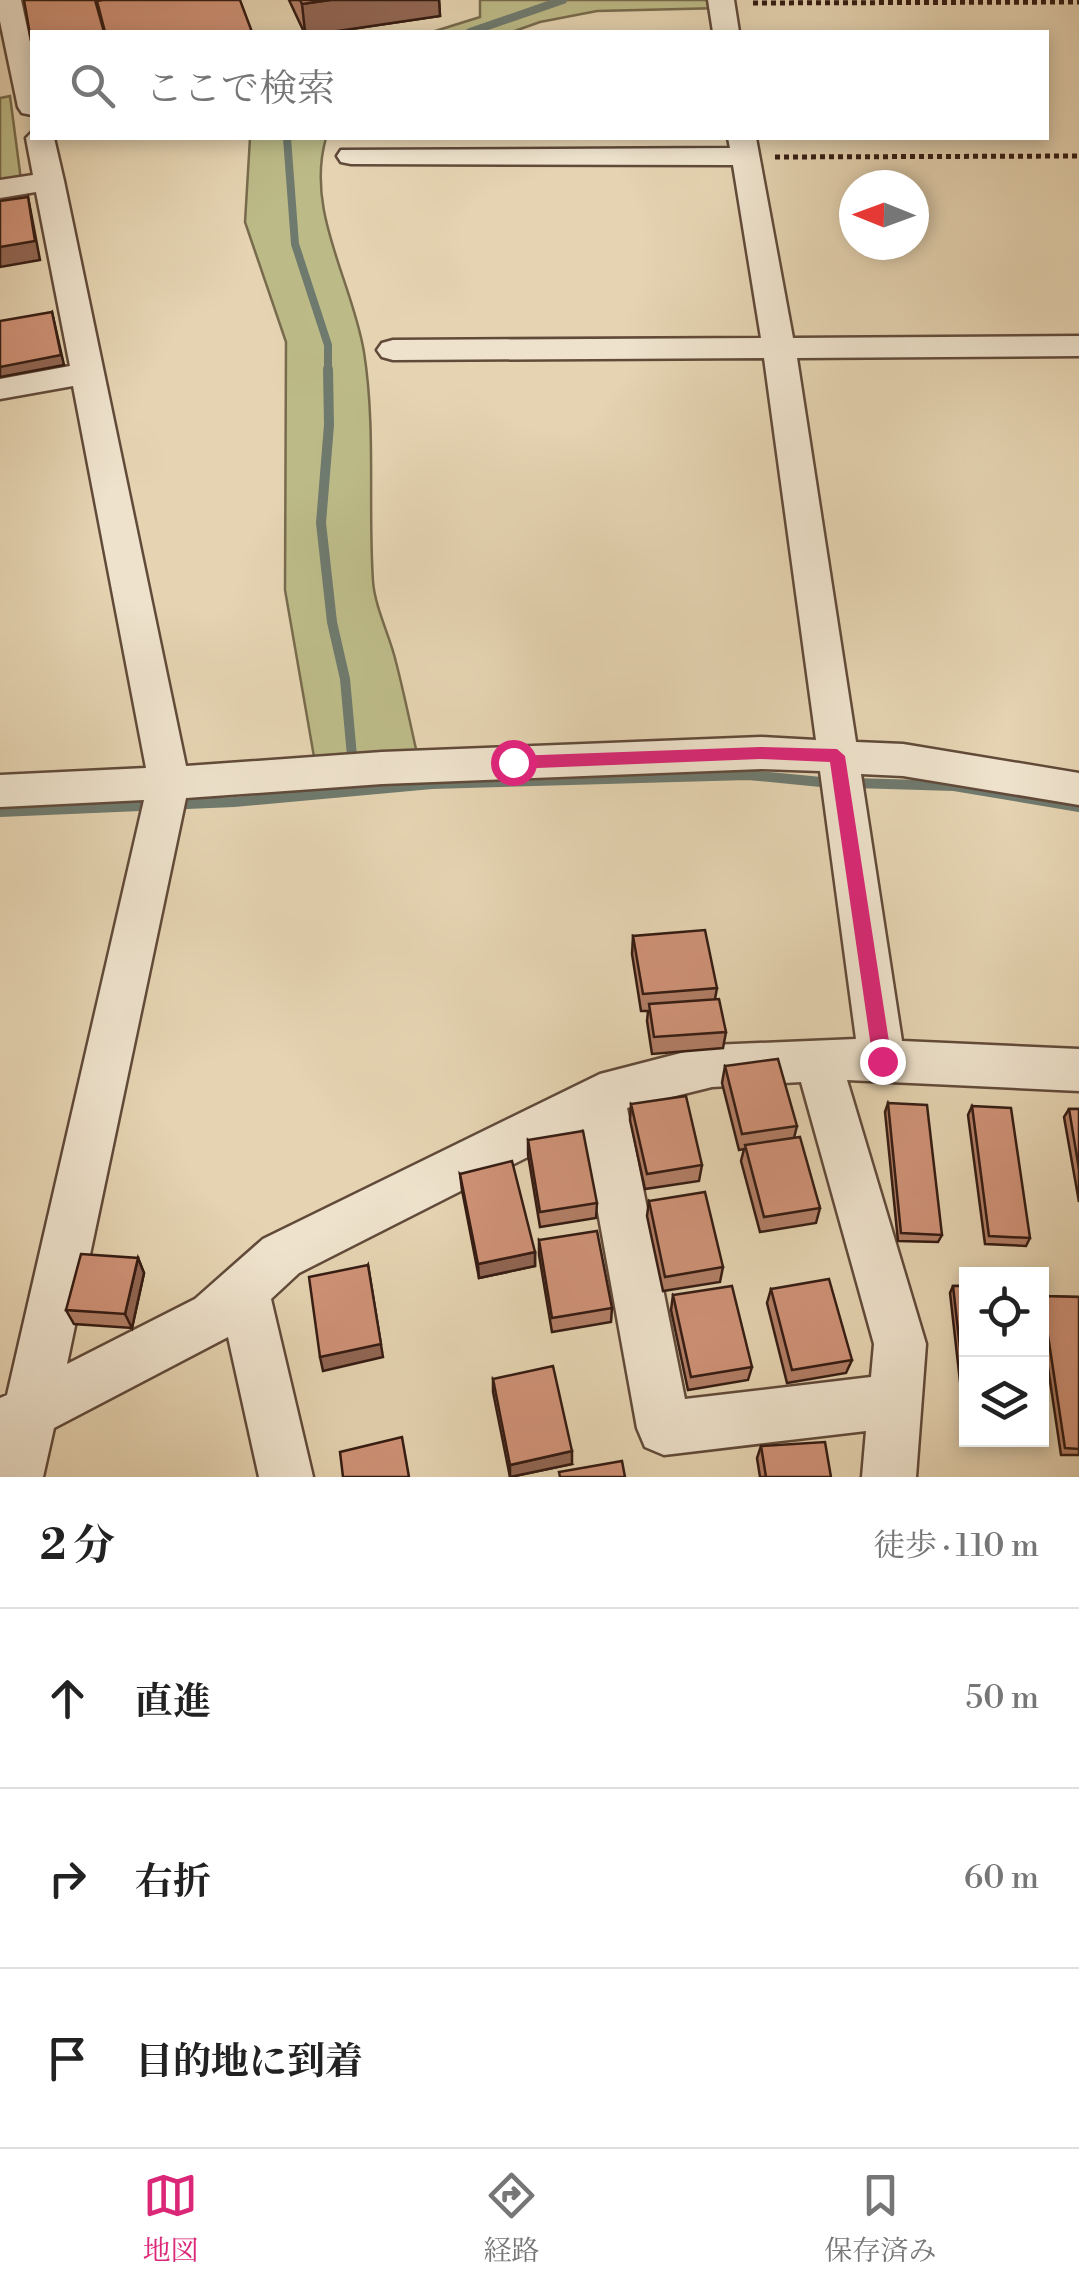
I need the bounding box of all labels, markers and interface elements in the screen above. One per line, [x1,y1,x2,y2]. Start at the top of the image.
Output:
search box [30,30,1049,140]
icon: search [65,58,120,113]
text: ここで検索 [145,66,335,113]
north arrow [839,170,929,260]
route start [491,740,537,786]
route end [860,1039,906,1085]
map controls [959,1267,1049,1447]
button: locate [959,1267,1049,1357]
button: layers [959,1357,1049,1447]
text: 2 分 [40,1520,115,1573]
text: 徒歩 · 110 m [873,1526,1039,1566]
icon: ahead [40,1671,95,1726]
text: 50 m [966,1678,1039,1718]
text: 直進 [135,1679,211,1726]
icon: right [40,1851,95,1906]
text: 60 m [964,1858,1039,1898]
text: 右折 [135,1859,211,1906]
icon: arrive [40,2031,95,2086]
text: 目的地に到着 [135,2039,363,2086]
tab: 地図 [142,2168,199,2269]
tab: 経路 [483,2168,540,2269]
tab: 保存済み [824,2168,937,2269]

